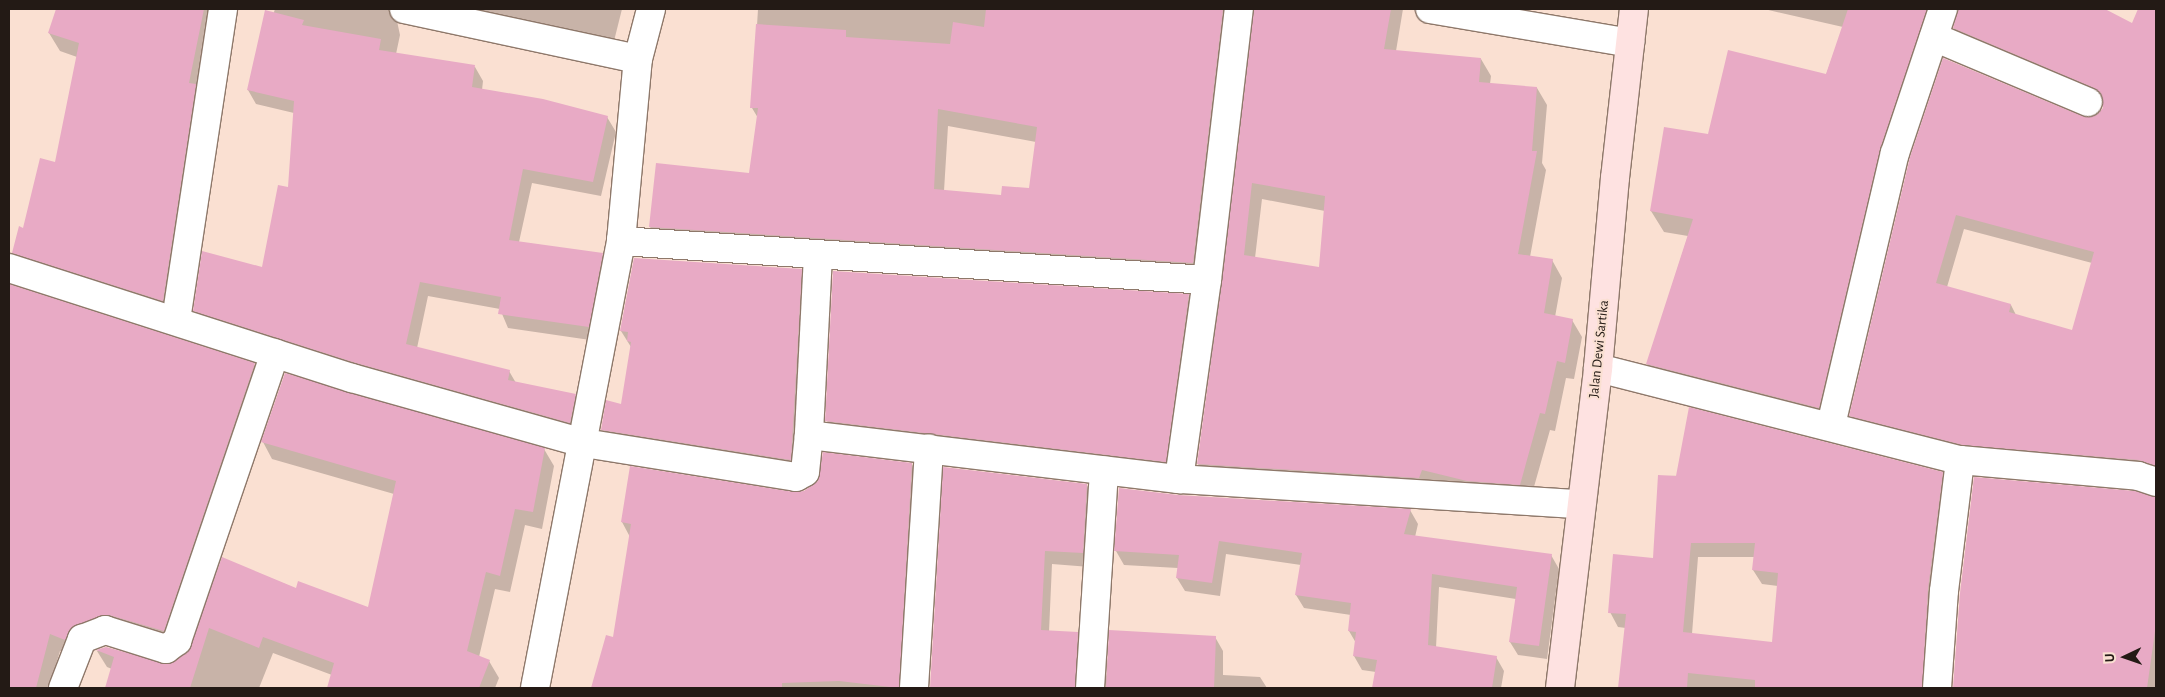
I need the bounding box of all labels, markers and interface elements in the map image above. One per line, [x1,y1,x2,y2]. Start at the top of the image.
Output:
street label: Jalan Dewi Sartika [1586,299,1612,399]
north arrow [2100,632,2150,682]
text: U [2103,653,2117,663]

